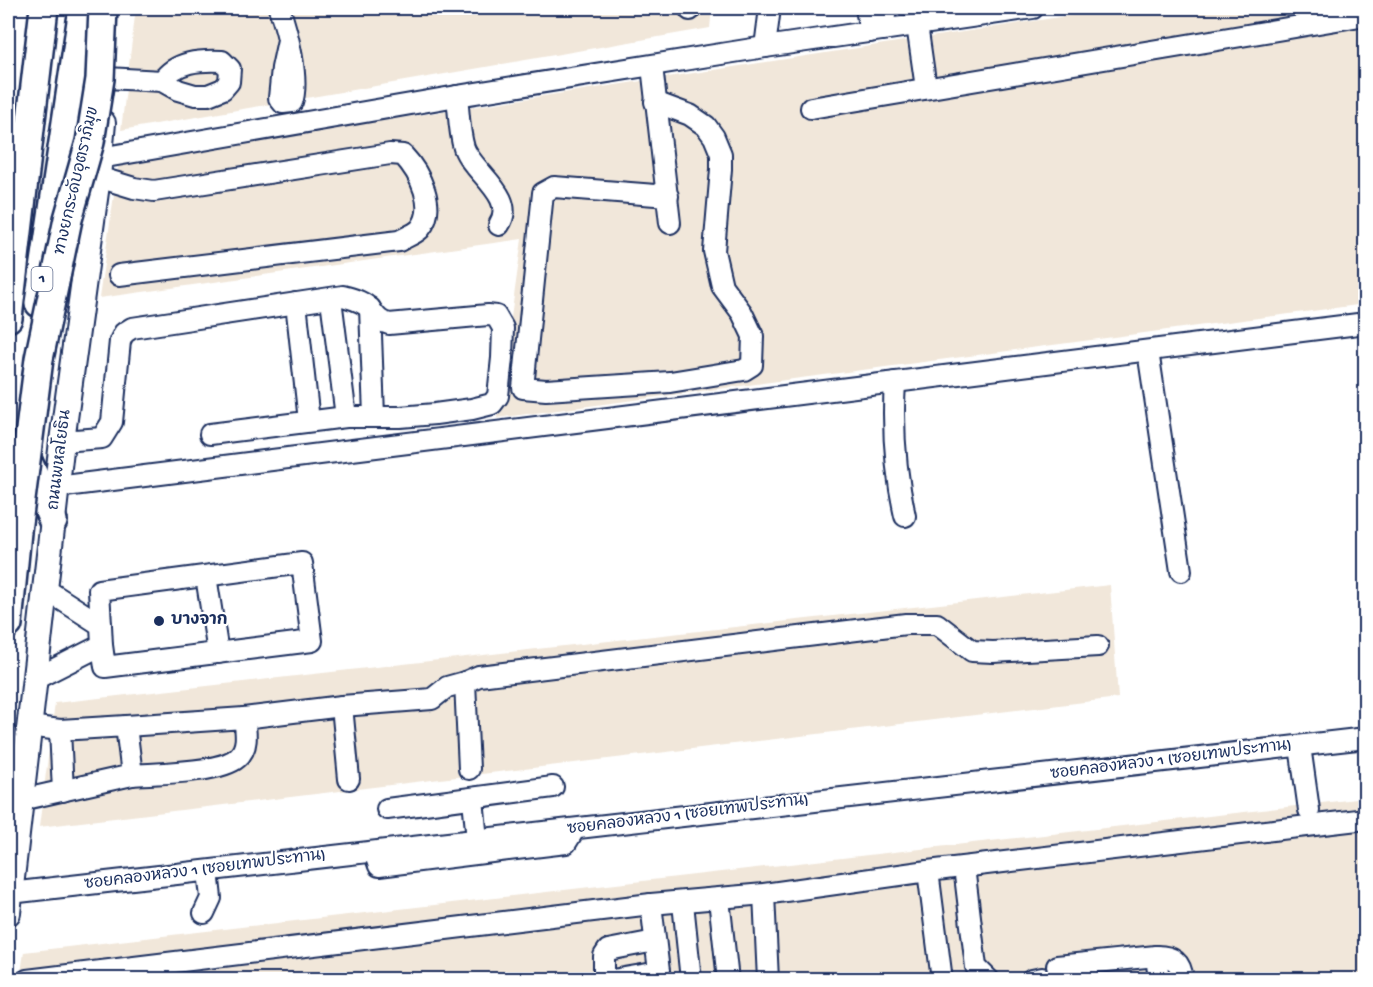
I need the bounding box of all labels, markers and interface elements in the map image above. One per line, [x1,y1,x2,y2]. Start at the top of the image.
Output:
street label: ทางยกระดับอุตราภิมุข [48,104,104,257]
road number: 1 [32,267,52,291]
street label: ถนนพหลโยธิน [40,408,77,511]
place label: บางจาก [171,612,227,631]
marker: บางจาก [152,614,166,628]
street label: ซอยคลองหลวง 1 (ซอยเทพประทาน) [1049,734,1293,785]
street label: ซอยคลองหลวง 1 (ซอยเทพประทาน) [566,789,810,840]
street label: ซอยคลองหลวง 1 (ซอยเทพประทาน) [83,844,327,895]

